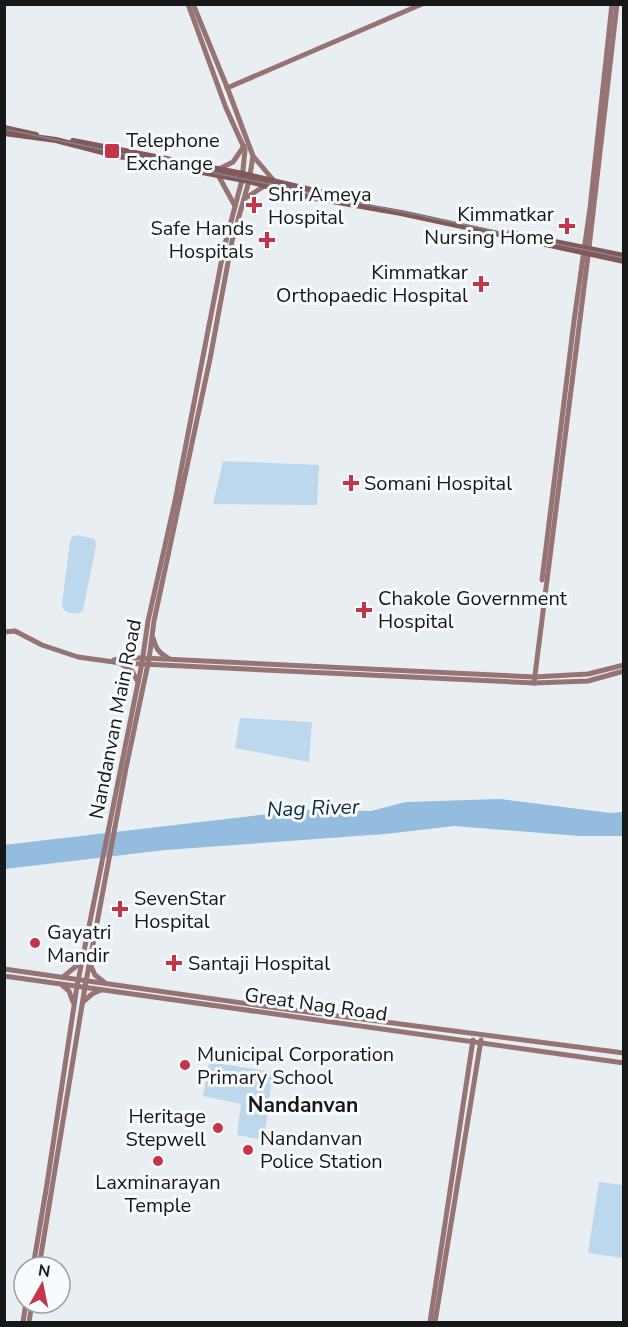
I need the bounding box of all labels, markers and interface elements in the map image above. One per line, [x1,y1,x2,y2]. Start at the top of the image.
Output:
place label: Telephone Exchange [126,127,220,177]
marker: Telephone Exchange [103,142,121,160]
place label: Shri Ameya Hospital [268,181,372,231]
marker: Shri Ameya Hospital [245,196,263,214]
place label: Kimmatkar Nursing Home [424,201,554,251]
place label: Safe Hands Hospitals [150,215,254,265]
marker: Kimmatkar Nursing Home [558,217,576,235]
marker: Safe Hands Hospitals [258,231,276,249]
place label: Kimmatkar Orthopaedic Hospital [276,259,468,309]
marker: Kimmatkar Orthopaedic Hospital [472,275,490,293]
place label: Somani Hospital [364,470,512,497]
marker: Somani Hospital [342,474,360,492]
place label: Chakole Government Hospital [378,585,568,635]
marker: Chakole Government Hospital [355,601,373,619]
street label: Nandanvan Main Road [83,617,148,821]
water label: Nag River [266,792,360,824]
place label: SevenStar Hospital [134,885,226,935]
marker: SevenStar Hospital [111,900,129,918]
place label: Gayatri Mandir [47,919,112,969]
marker: Gayatri Mandir [28,936,42,950]
place label: Santaji Hospital [188,950,330,977]
marker: Santaji Hospital [165,954,183,972]
street label: Great Nag Road [243,981,389,1028]
place label: Municipal Corporation Primary School [197,1041,394,1091]
marker: Municipal Corporation Primary School [178,1058,192,1072]
district label: Nandanvan [248,1091,358,1119]
place label: Heritage Stepwell [126,1103,206,1153]
marker: Heritage Stepwell [211,1121,225,1135]
place label: Nandanvan Police Station [260,1125,383,1175]
marker: Nandanvan Police Station [241,1143,255,1157]
marker: Laxminarayan Temple [151,1154,165,1168]
place label: Laxminarayan Temple [95,1169,221,1219]
north arrow [12,1255,72,1315]
text: N [37,1259,52,1283]

